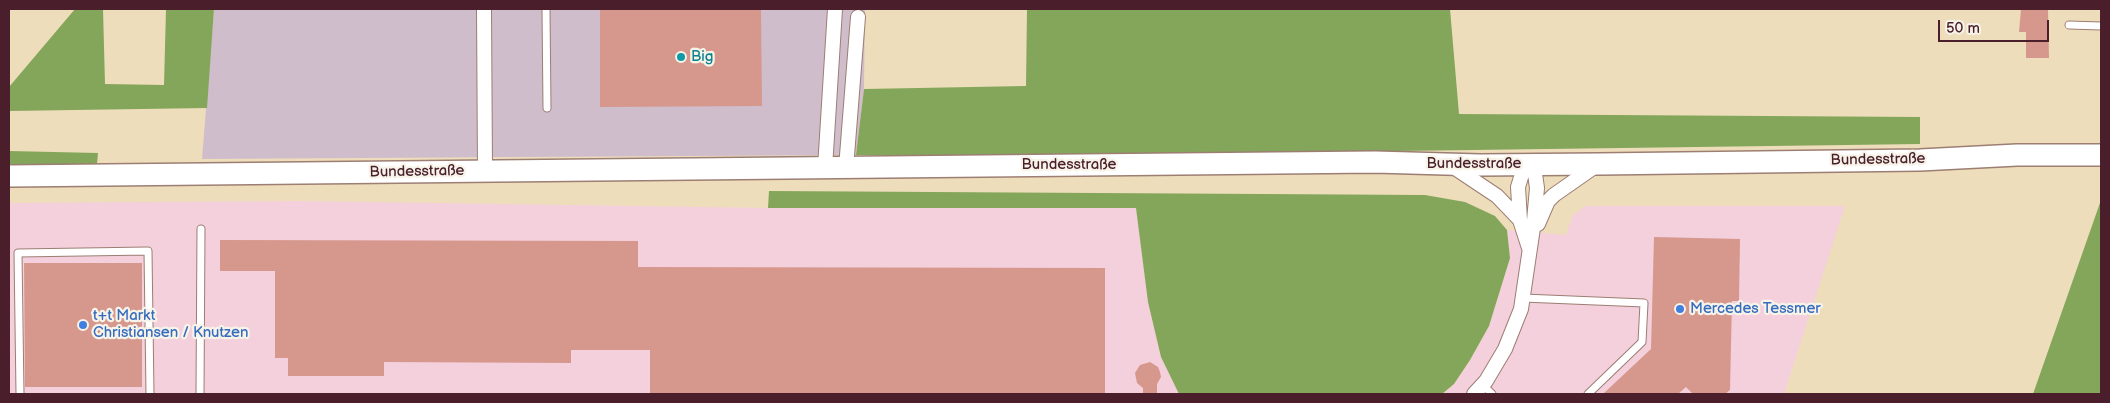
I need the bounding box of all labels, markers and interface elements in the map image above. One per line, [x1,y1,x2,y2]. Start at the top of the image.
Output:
scale bar [1940,10,2051,42]
text: 50 m [1946,19,1980,38]
place label: Big [691,48,713,66]
marker: Big [675,51,687,63]
street label: Bundesstraße [1830,150,1926,170]
street label: Bundesstraße [1427,155,1521,173]
street label: Bundesstraße [1022,156,1116,174]
street label: Bundesstraße [369,162,465,182]
place label: Mercedes Tessmer [1690,300,1821,318]
marker: Mercedes Tessmer [1674,303,1686,315]
place label: t+t Markt Christiansen / Knutzen [93,307,248,342]
marker: t+t Markt Christiansen / Knutzen [77,319,89,331]

